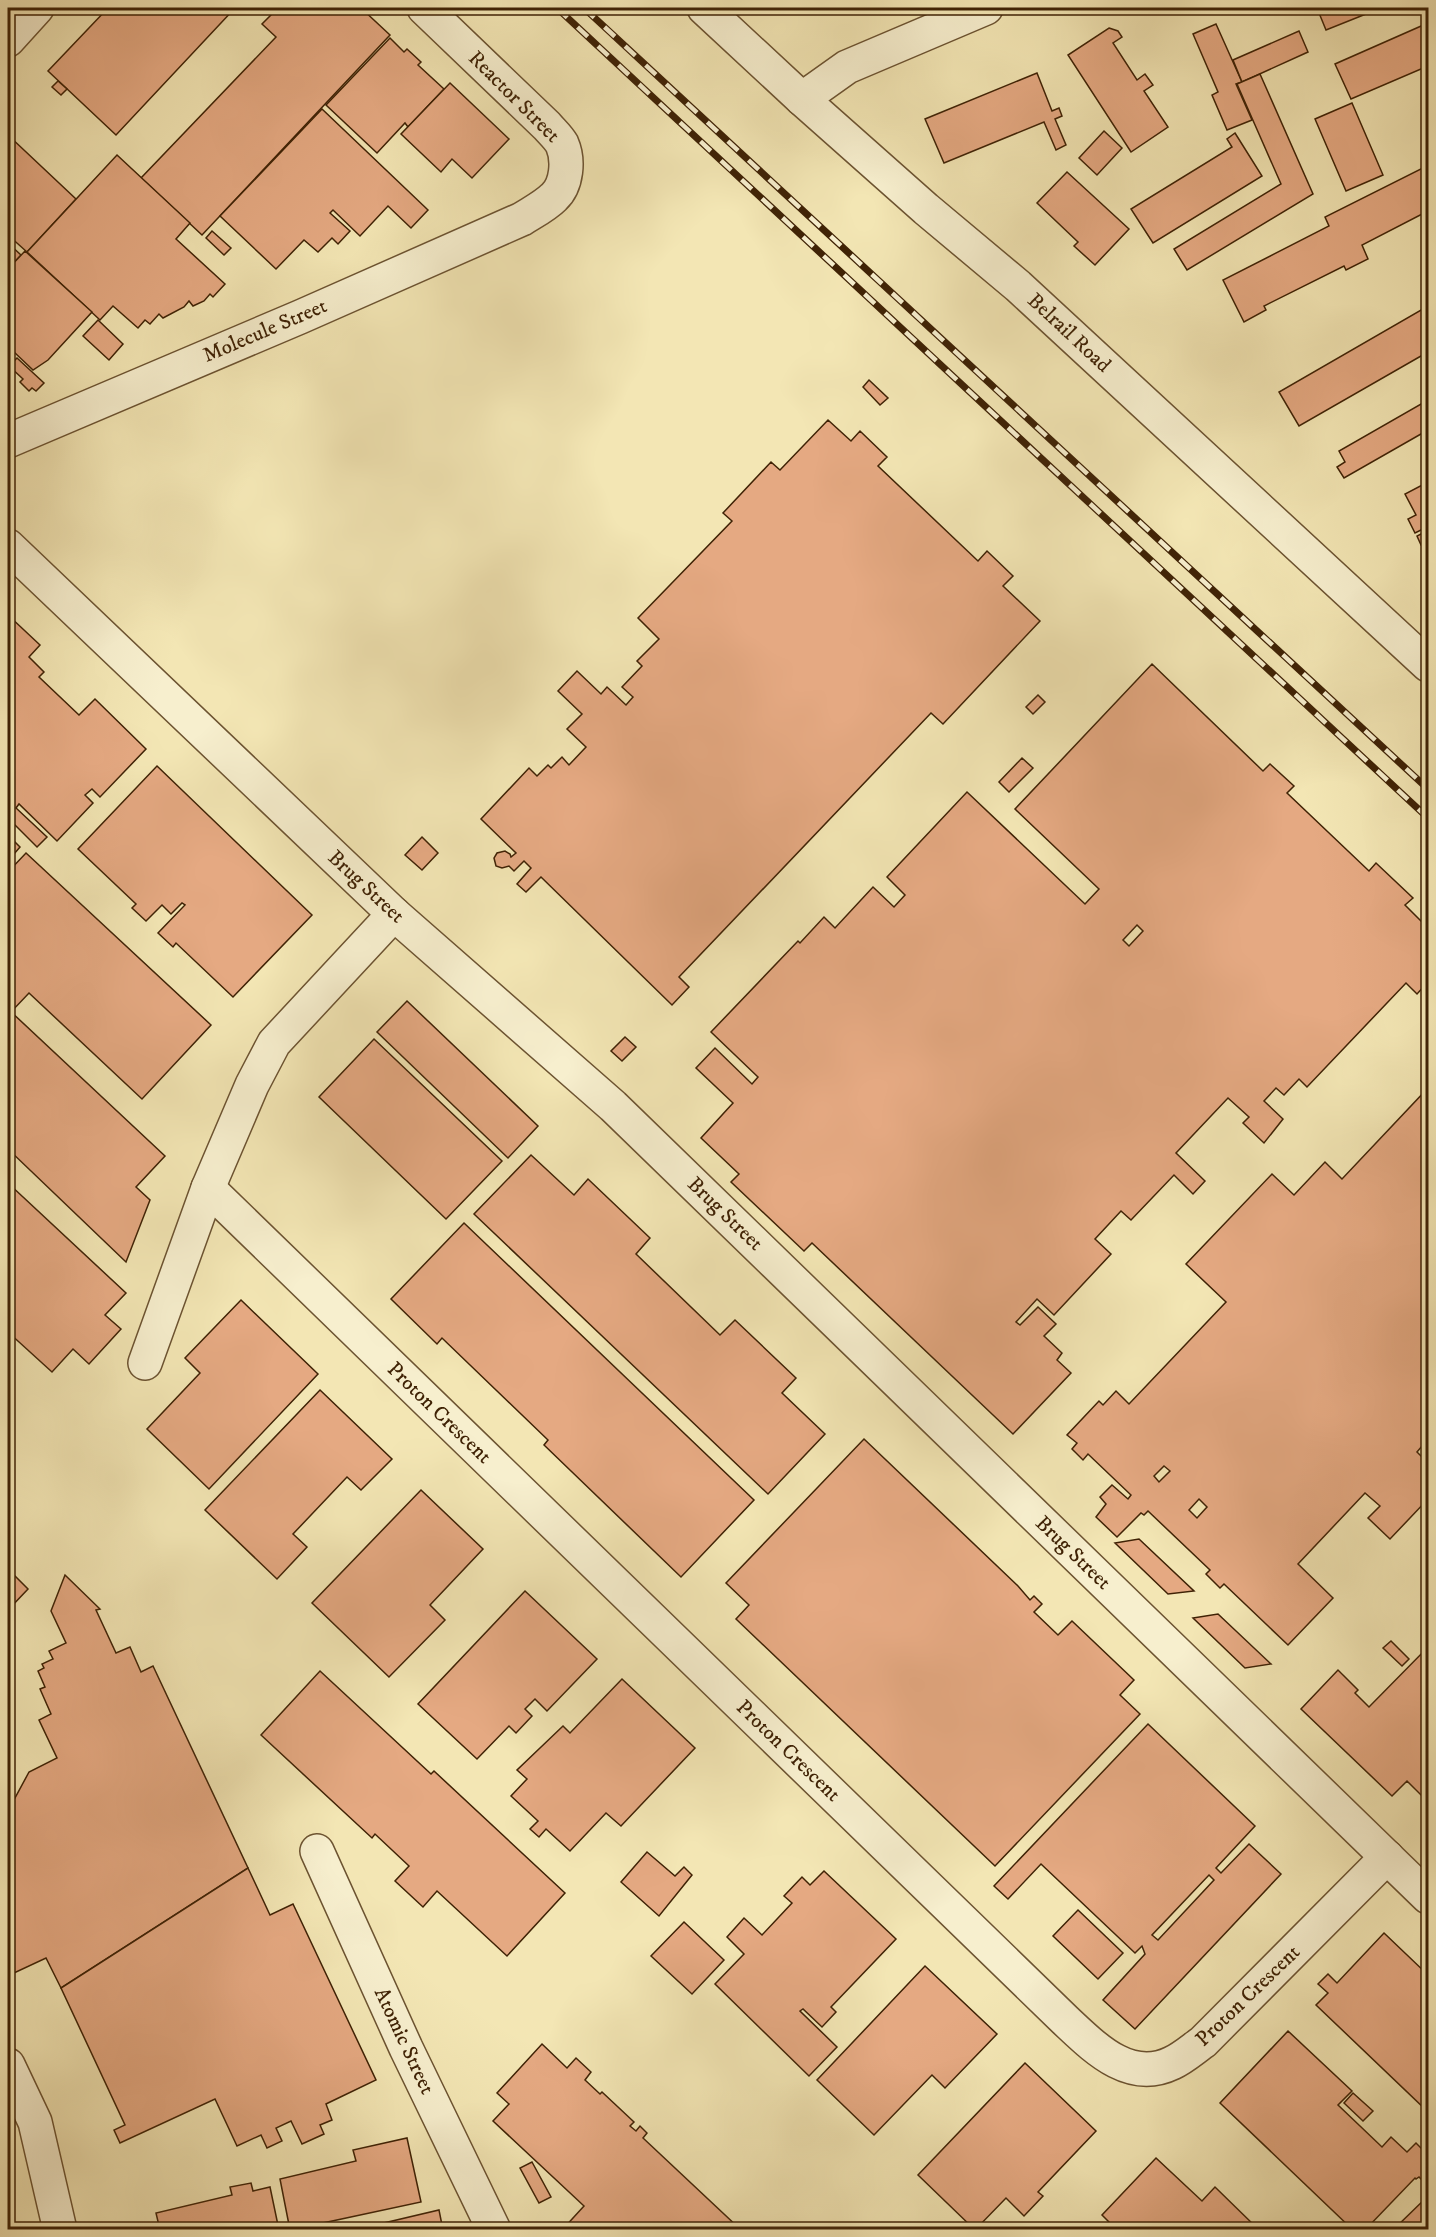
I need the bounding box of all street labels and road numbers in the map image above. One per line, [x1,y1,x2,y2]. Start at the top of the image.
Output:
street label: Reactor Street [463,46,566,149]
street label: Belrail Road [1022,288,1117,379]
street label: Molecule Street [199,293,331,369]
street label: Brug Street [322,845,410,929]
street label: Brug Street [682,1171,769,1257]
street label: Proton Crescent [381,1357,497,1470]
street label: Brug Street [1030,1510,1117,1596]
street label: Proton Crescent [730,1695,846,1808]
street label: Proton Crescent [1190,1939,1306,2052]
street label: Atomic Street [368,1984,440,2099]

